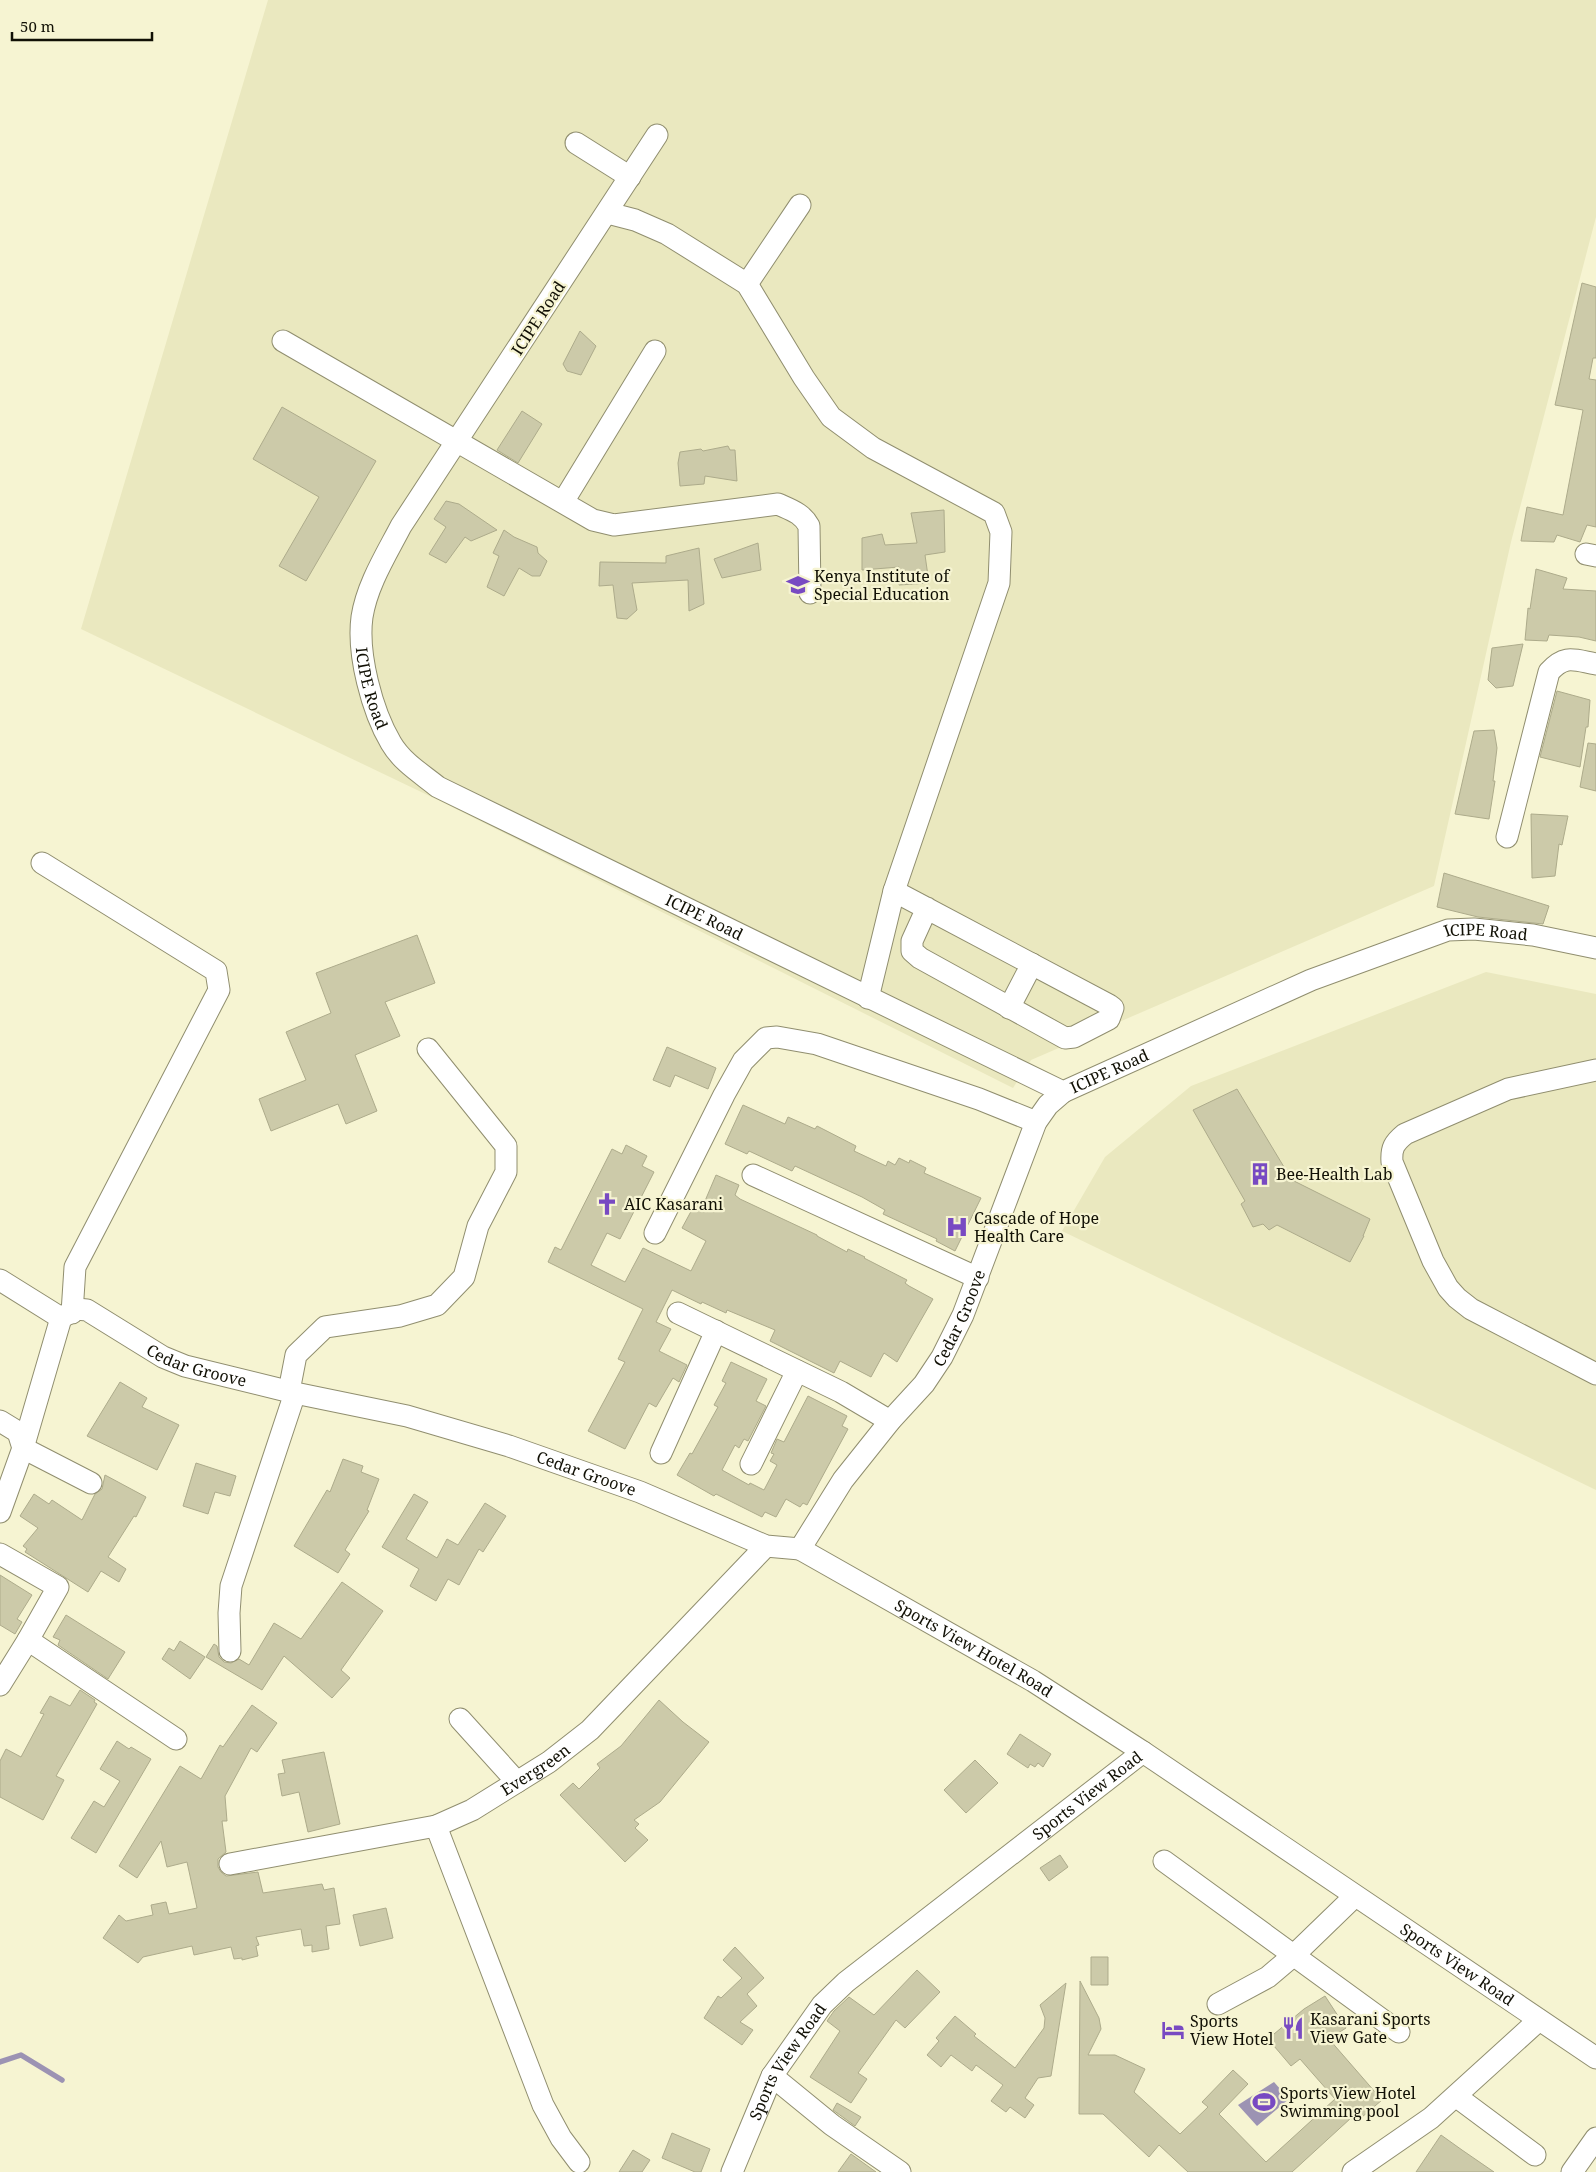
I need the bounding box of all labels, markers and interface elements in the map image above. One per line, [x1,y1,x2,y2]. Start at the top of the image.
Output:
scale bar [12,10,152,42]
text: 50 m [20,16,55,36]
street label: ICIPE Road [506,277,570,359]
place label: Kenya Institute of Special Education [814,565,951,605]
school or university icon: Kenya Institute of Special Education [785,572,811,598]
street label: ICIPE Road [351,646,393,733]
street label: ICIPE Road [662,889,747,945]
street label: ICIPE Road [1440,918,1529,945]
street label: ICIPE Road [1067,1044,1152,1098]
building icon: Bee-Health Lab [1247,1161,1273,1187]
place label: Bee-Health Lab [1276,1163,1393,1185]
church icon: AIC Kasarani [594,1191,620,1217]
place label: AIC Kasarani [624,1193,723,1215]
place label: Cascade of Hope Health Care [974,1207,1099,1247]
hospital icon: Cascade of Hope Health Care [944,1214,970,1240]
street label: Cedar Groove [927,1267,990,1371]
street label: Cedar Groove [142,1338,249,1392]
street label: Cedar Groove [534,1446,639,1501]
street label: Sports View Hotel Road [891,1594,1057,1702]
street label: Evergreen [496,1739,575,1800]
street label: Sports View Road [1028,1746,1147,1845]
street label: Sports View Road [1396,1918,1519,2011]
street label: Sports View Road [744,1999,831,2123]
place label: Kasarani Sports View Gate [1310,2008,1430,2048]
place label: Sports View Hotel [1190,2010,1274,2050]
restaurant icon: Kasarani Sports View Gate [1280,2015,1306,2041]
hotel icon: Sports View Hotel [1160,2017,1186,2043]
place label: Sports View Hotel Swimming pool [1280,2082,1416,2122]
sports icon: Sports View Hotel Swimming pool [1251,2089,1277,2115]

